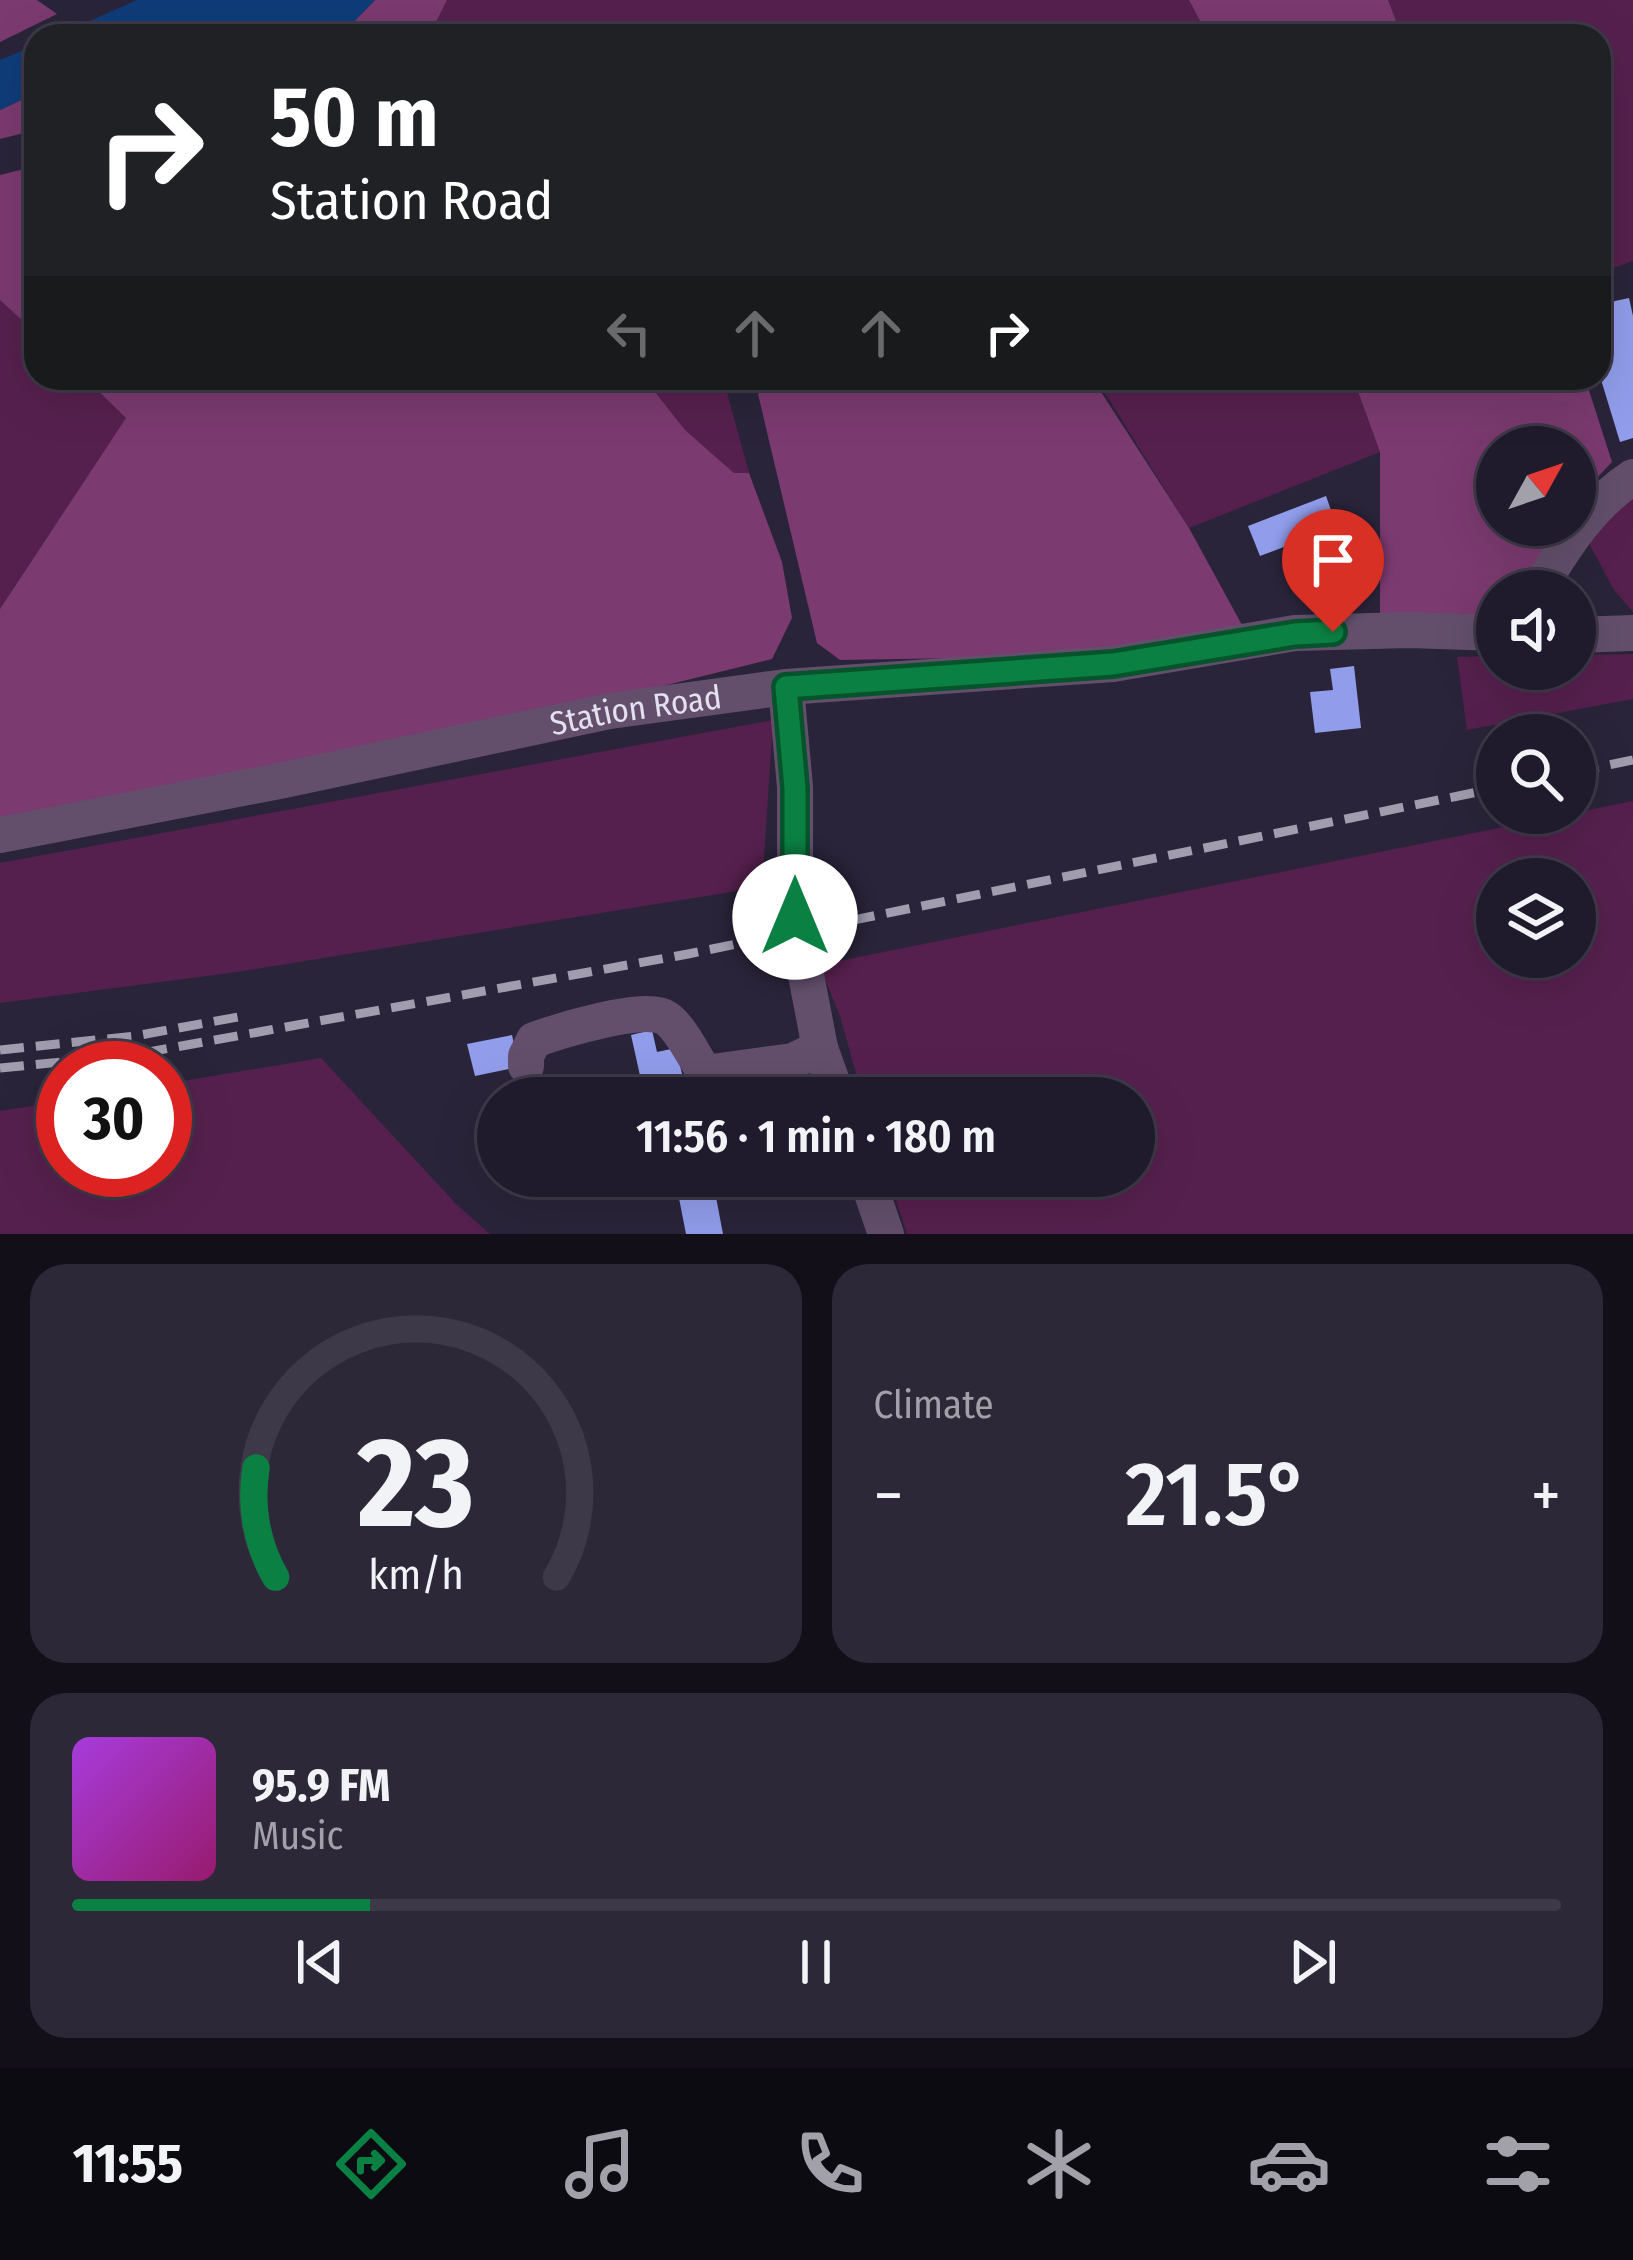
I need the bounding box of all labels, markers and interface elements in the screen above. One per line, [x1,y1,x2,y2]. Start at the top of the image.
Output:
text: 50 m [270,67,439,168]
icon: right [72,72,228,228]
text: Station Road [270,169,553,233]
icon: left [596,300,662,366]
icon: ahead [722,300,788,366]
icon: ahead [848,300,914,366]
icon: right [974,300,1040,366]
north arrow [1476,426,1596,546]
map controls [1476,426,1596,978]
pin [1282,509,1384,632]
icon: arrive [1300,527,1366,593]
button: sound [1476,570,1596,690]
street label: Station Road [546,677,724,744]
button: search [1476,714,1596,834]
position arrow [732,854,858,980]
button: layers [1476,858,1596,978]
speed limit sign: 30 [36,1041,192,1197]
text: 11:56 · 1 min · 180 m [636,1110,996,1164]
text: Climate [874,1382,994,1428]
text: 23 [356,1409,474,1559]
text: 21.5° [1126,1441,1309,1549]
text: − [874,1456,903,1535]
text: + [1531,1456,1561,1535]
text: km/h [368,1548,464,1599]
text: 95.9 FM [252,1759,390,1813]
text: Music [252,1813,343,1859]
icon: previous [287,1929,353,1995]
icon: pause [783,1929,849,1995]
icon: next [1280,1929,1346,1995]
icon: directions [329,2122,413,2206]
icon: music [558,2122,642,2206]
icon: phone [788,2122,872,2206]
icon: climate [1017,2122,1101,2206]
icon: car [1247,2122,1331,2206]
icon: filters [1476,2122,1560,2206]
text: 11:55 [73,2132,183,2196]

